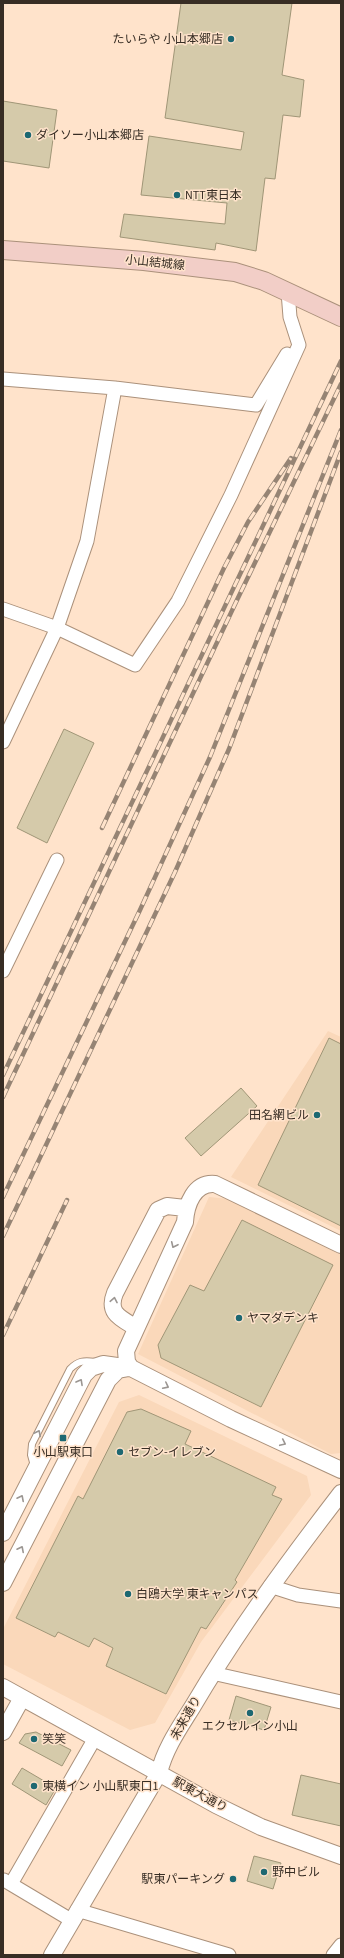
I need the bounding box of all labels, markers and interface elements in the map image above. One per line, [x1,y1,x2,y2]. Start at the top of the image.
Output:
place label: たいらや 小山本郷店 [113,31,223,48]
marker: たいらや 小山本郷店 [226,34,236,44]
place label: ダイソー小山本郷店 [36,127,144,144]
marker: ダイソー小山本郷店 [23,130,33,140]
place label: NTT東日本 [185,187,242,204]
marker: NTT東日本 [172,190,182,200]
street label: 小山結城線 [124,251,186,275]
place label: 田名網ビル [249,1107,309,1124]
marker: 田名網ビル [312,1110,322,1120]
one-way arrow [171,1241,179,1248]
one-way arrow [109,1297,117,1303]
place label: ヤマダデンキ [247,1310,319,1327]
marker: ヤマダデンキ [234,1313,244,1323]
one-way arrow [76,1379,83,1387]
one-way arrow [162,1381,169,1388]
one-way arrow [33,1430,40,1437]
marker: 小山駅東口 [58,1433,68,1443]
one-way arrow [278,1438,286,1446]
place label: 小山駅東口 [33,1444,93,1461]
place label: セブン-イレブン [128,1444,216,1461]
marker: セブン-イレブン [115,1447,125,1457]
one-way arrow [16,1495,24,1502]
one-way arrow [16,1546,24,1553]
place label: 白鴎大学 東キャンパス [136,1586,258,1603]
marker: 白鴎大学 東キャンパス [123,1589,133,1599]
street label: 未来通り [167,1693,205,1743]
marker: エクセルイン小山 [245,1708,255,1718]
place label: エクセルイン小山 [202,1718,298,1735]
place label: 笑笑 [42,1731,66,1748]
marker: 笑笑 [29,1734,39,1744]
street label: 駅東大通り [170,1773,230,1817]
place label: 東横イン 小山駅東口1 [42,1778,158,1795]
marker: 東横イン 小山駅東口1 [29,1781,39,1791]
place label: 野中ビル [272,1864,320,1881]
marker: 野中ビル [259,1867,269,1877]
place label: 駅東パーキング [141,1871,225,1888]
marker: 駅東パーキング [228,1874,238,1884]

